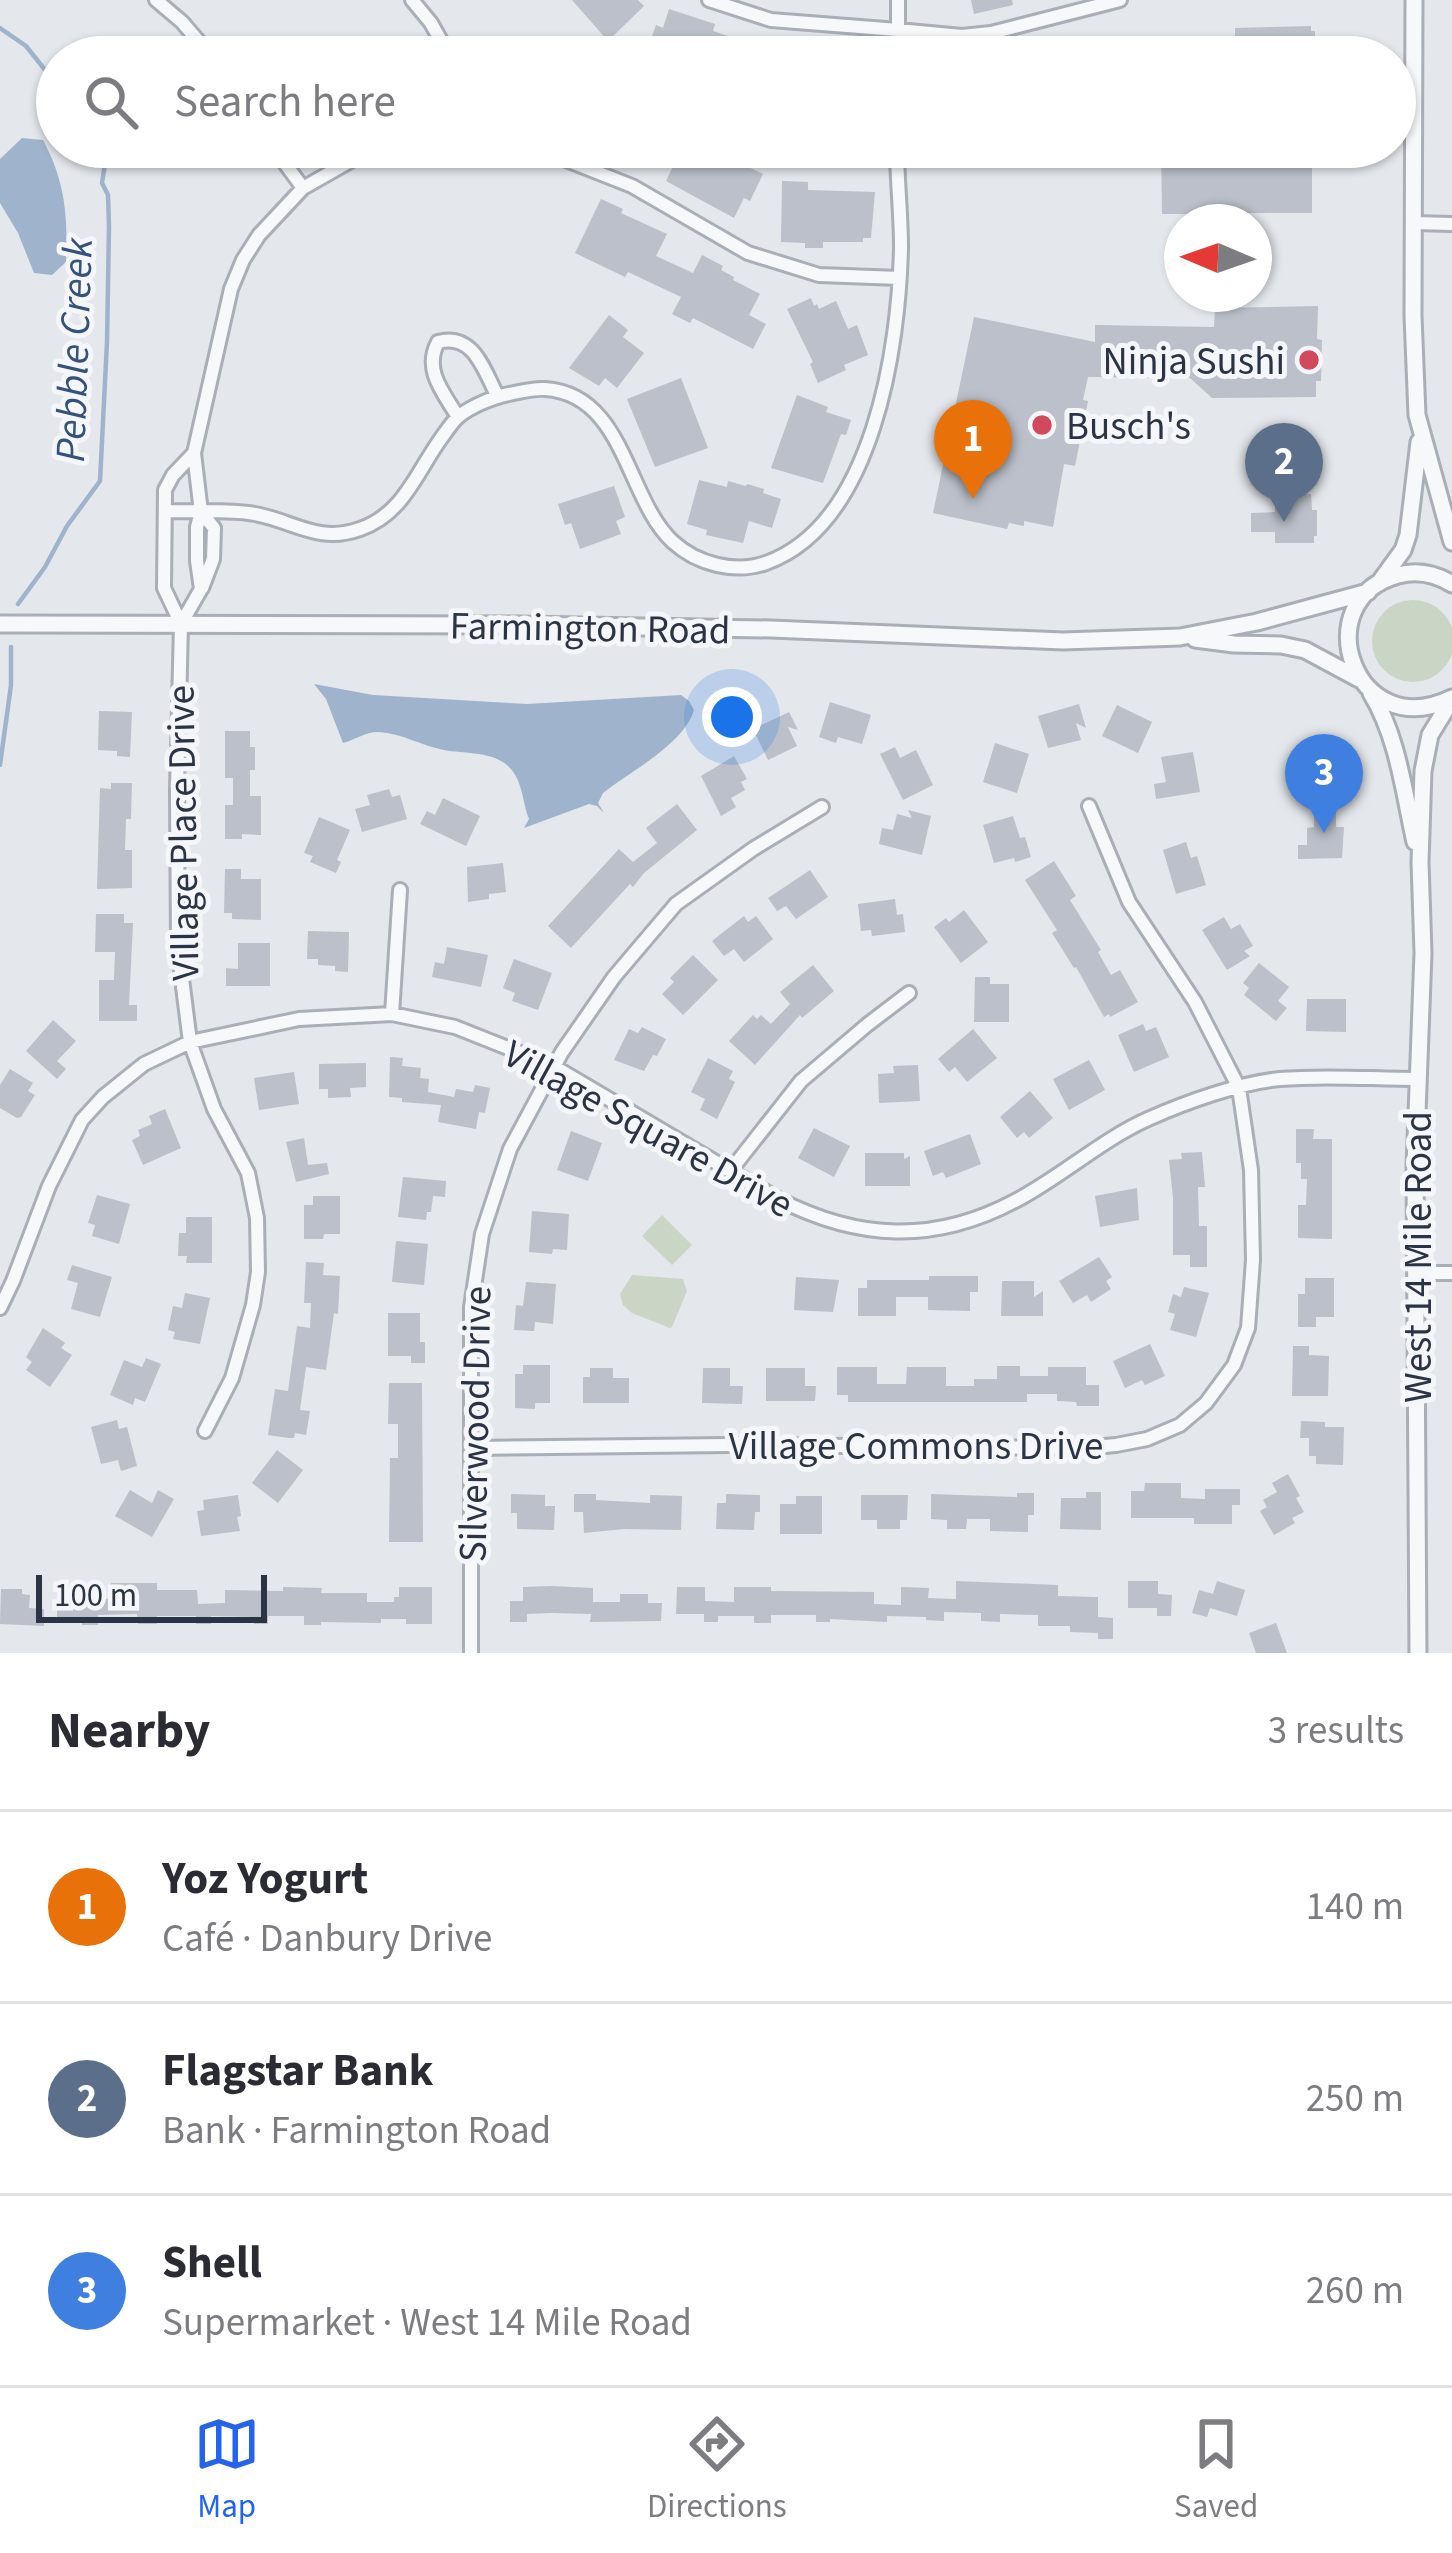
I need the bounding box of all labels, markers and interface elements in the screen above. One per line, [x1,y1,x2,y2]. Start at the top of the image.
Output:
search box [36,36,1416,168]
icon: search [78,69,144,135]
text: Search here [174,70,396,134]
north arrow [1164,204,1272,312]
water label: Pebble Creek [41,236,109,463]
place label: Ninja Sushi [1103,334,1285,390]
marker: Ninja Sushi [1296,347,1322,373]
place label: Busch's [1066,399,1191,455]
pin: 1 [934,400,1012,499]
marker: Busch's [1029,412,1055,438]
pin: 2 [1245,423,1323,522]
street label: Farmington Road [449,599,731,659]
street label: Village Place Drive [153,685,215,981]
your location [702,687,762,747]
pin: 3 [1285,734,1363,833]
street label: Village Square Drive [493,1027,803,1233]
street label: West 14 Mile Road [1391,1111,1447,1403]
street label: Silverwood Drive [446,1285,506,1563]
street label: Village Commons Drive [729,1419,1103,1475]
scale bar [36,1569,267,1622]
text: 100 m [54,1572,137,1619]
text: Nearby [48,1695,210,1767]
text: 3 results [1268,1703,1404,1759]
text: Yoz Yogurt [162,1847,368,1911]
text: 1 [77,1879,97,1935]
text: 140 m [1306,1879,1404,1935]
text: Café · Danbury Drive [162,1911,492,1967]
text: Flagstar Bank [162,2039,434,2103]
text: 2 [77,2071,97,2127]
text: 250 m [1306,2071,1404,2127]
text: Bank · Farmington Road [162,2103,551,2159]
text: Shell [162,2231,262,2295]
text: 3 [77,2263,97,2319]
text: 260 m [1306,2263,1404,2319]
text: Supermarket · West 14 Mile Road [162,2295,692,2351]
tab: Map [194,2411,260,2530]
tab: Directions [647,2411,787,2530]
tab: Saved [1174,2411,1258,2530]

